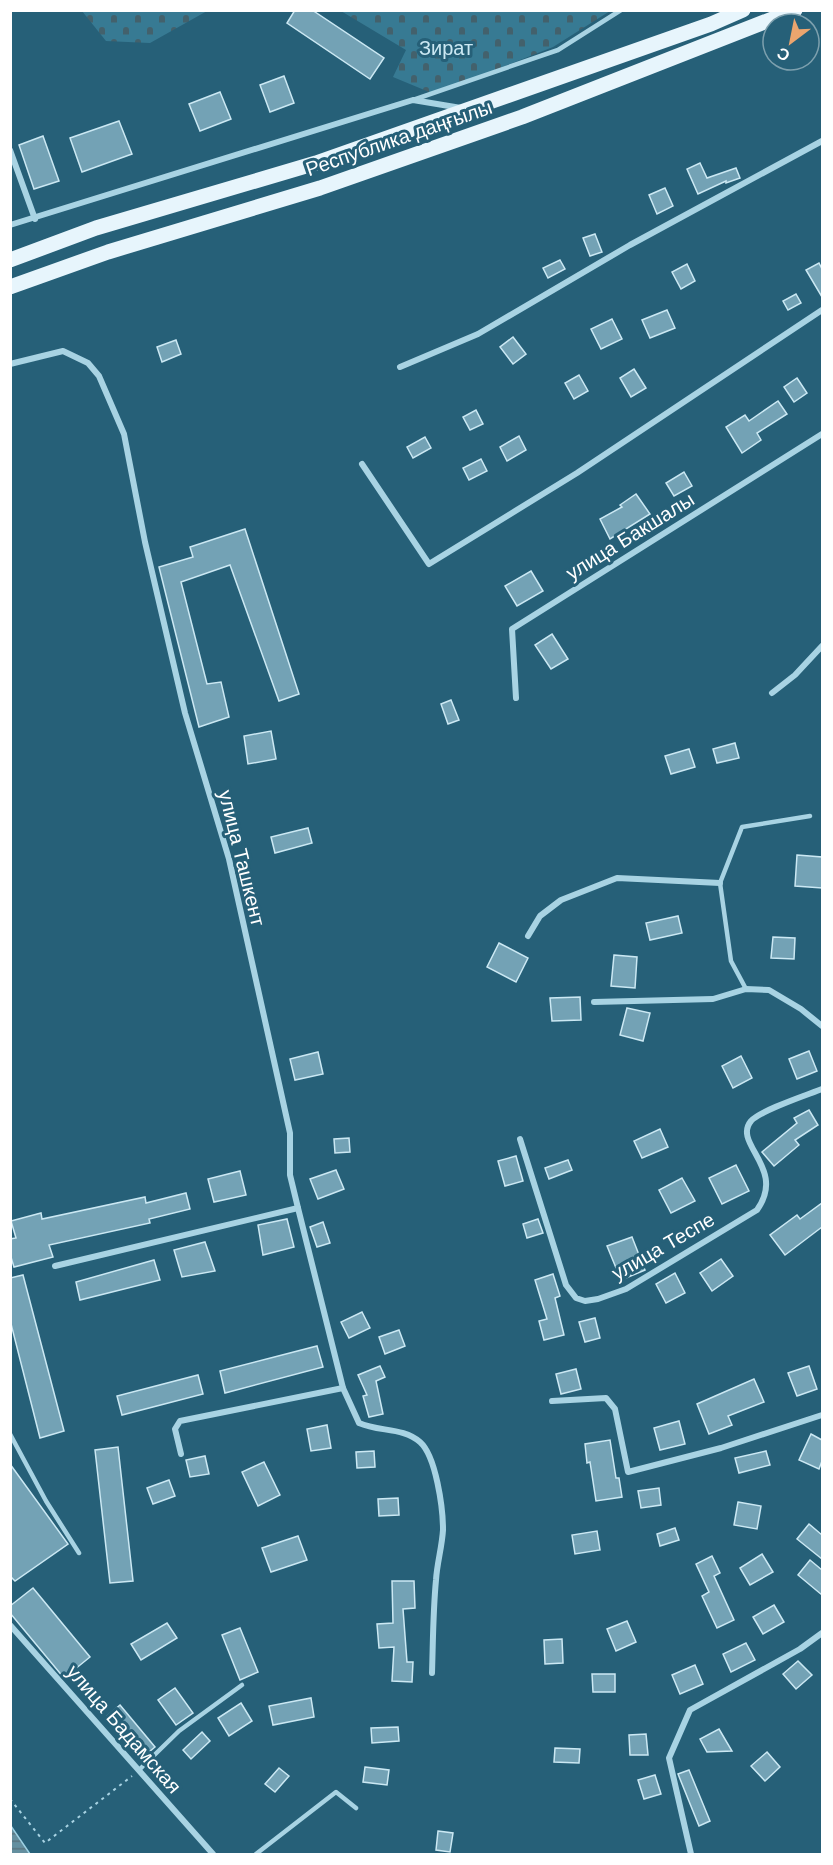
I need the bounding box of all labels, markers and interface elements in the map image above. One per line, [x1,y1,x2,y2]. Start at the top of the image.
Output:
north arrow [761,12,821,72]
park label: Зират [419,37,473,59]
text: С [774,44,793,65]
street label: Республика даңғылы [303,96,495,180]
street label: улица Бакшалы [562,488,698,584]
street label: улица Ташкент [214,788,270,928]
street label: улица Теспе [608,1208,718,1284]
street label: улица Бадамская [62,1660,186,1798]

